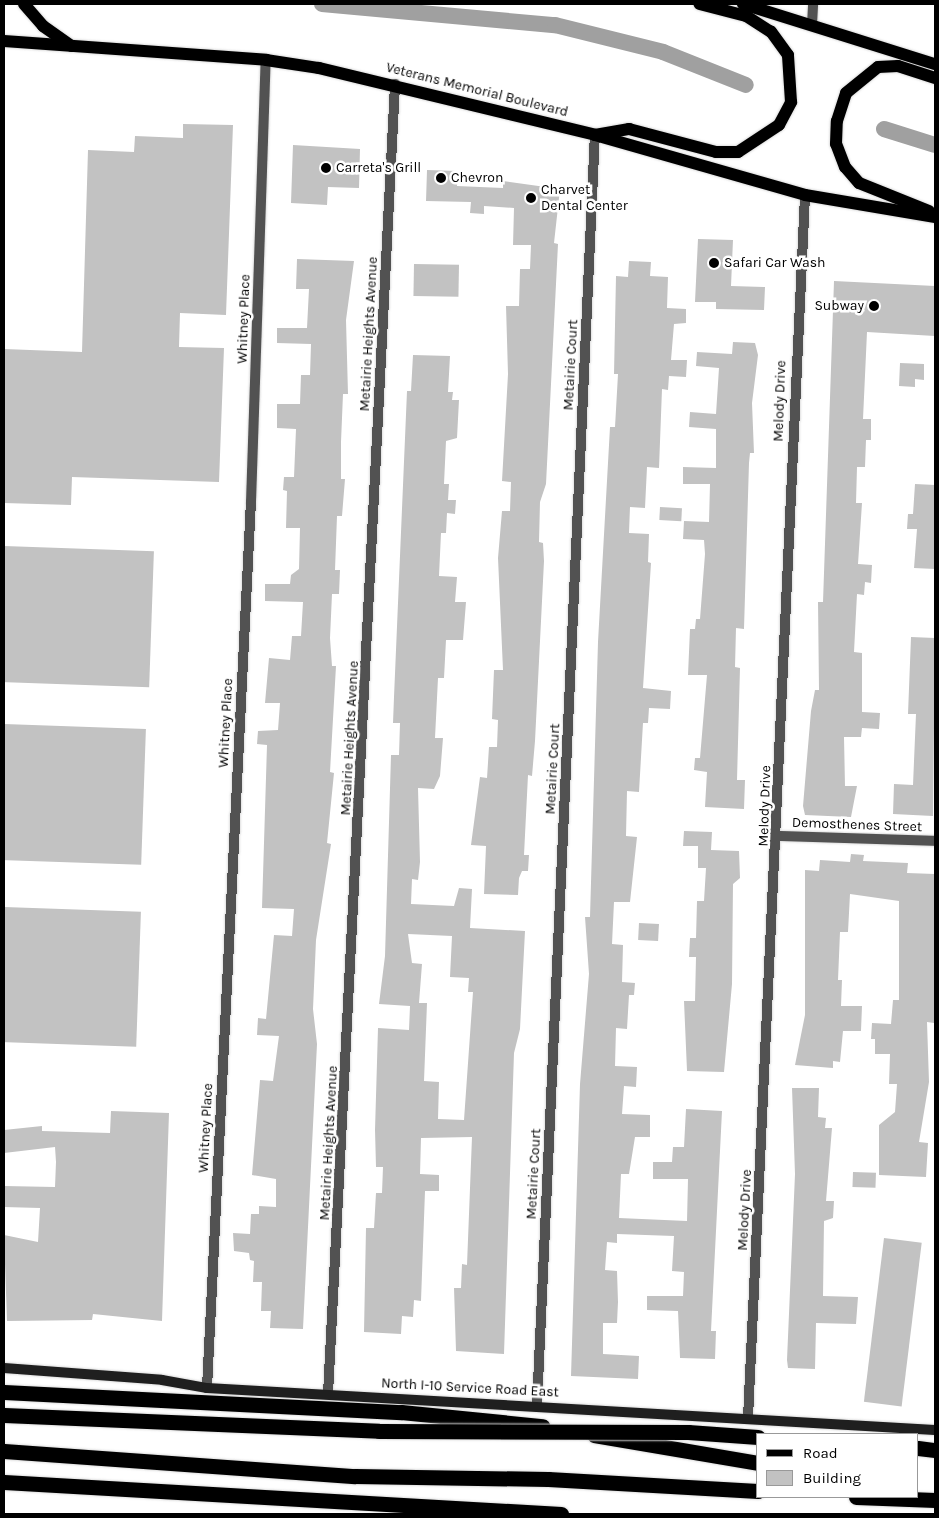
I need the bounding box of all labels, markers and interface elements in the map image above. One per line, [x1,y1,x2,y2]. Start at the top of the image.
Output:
street label: Veterans Memorial Boulevard [384,59,570,121]
place label: Carreta's Grill [336,160,421,176]
marker: Carreta's Grill [320,162,332,174]
place label: Chevron [451,170,503,186]
marker: Chevron [435,172,447,184]
place label: Charvet Dental Center [541,182,628,214]
marker: Charvet Dental Center [525,192,537,204]
place label: Safari Car Wash [724,255,825,271]
street label: Metairie Heights Avenue [357,256,381,412]
marker: Safari Car Wash [708,257,720,269]
street label: Whitney Place [234,274,254,364]
place label: Subway [814,298,864,314]
marker: Subway [868,300,880,312]
street label: Metairie Court [560,319,582,411]
street label: Melody Drive [770,360,790,442]
street label: Metairie Heights Avenue [338,660,362,816]
street label: Whitney Place [215,678,237,768]
street label: Metairie Court [542,723,564,815]
street label: Melody Drive [755,765,775,847]
street label: Demosthenes Street [792,814,922,836]
street label: Metairie Heights Avenue [317,1065,341,1221]
street label: Whitney Place [195,1083,217,1173]
street label: Metairie Court [523,1128,545,1220]
street label: Melody Drive [734,1169,756,1251]
street label: North I-10 Service Road East [381,1375,559,1401]
legend [756,1433,919,1498]
text: Road [803,1444,838,1462]
text: Building [803,1469,861,1487]

